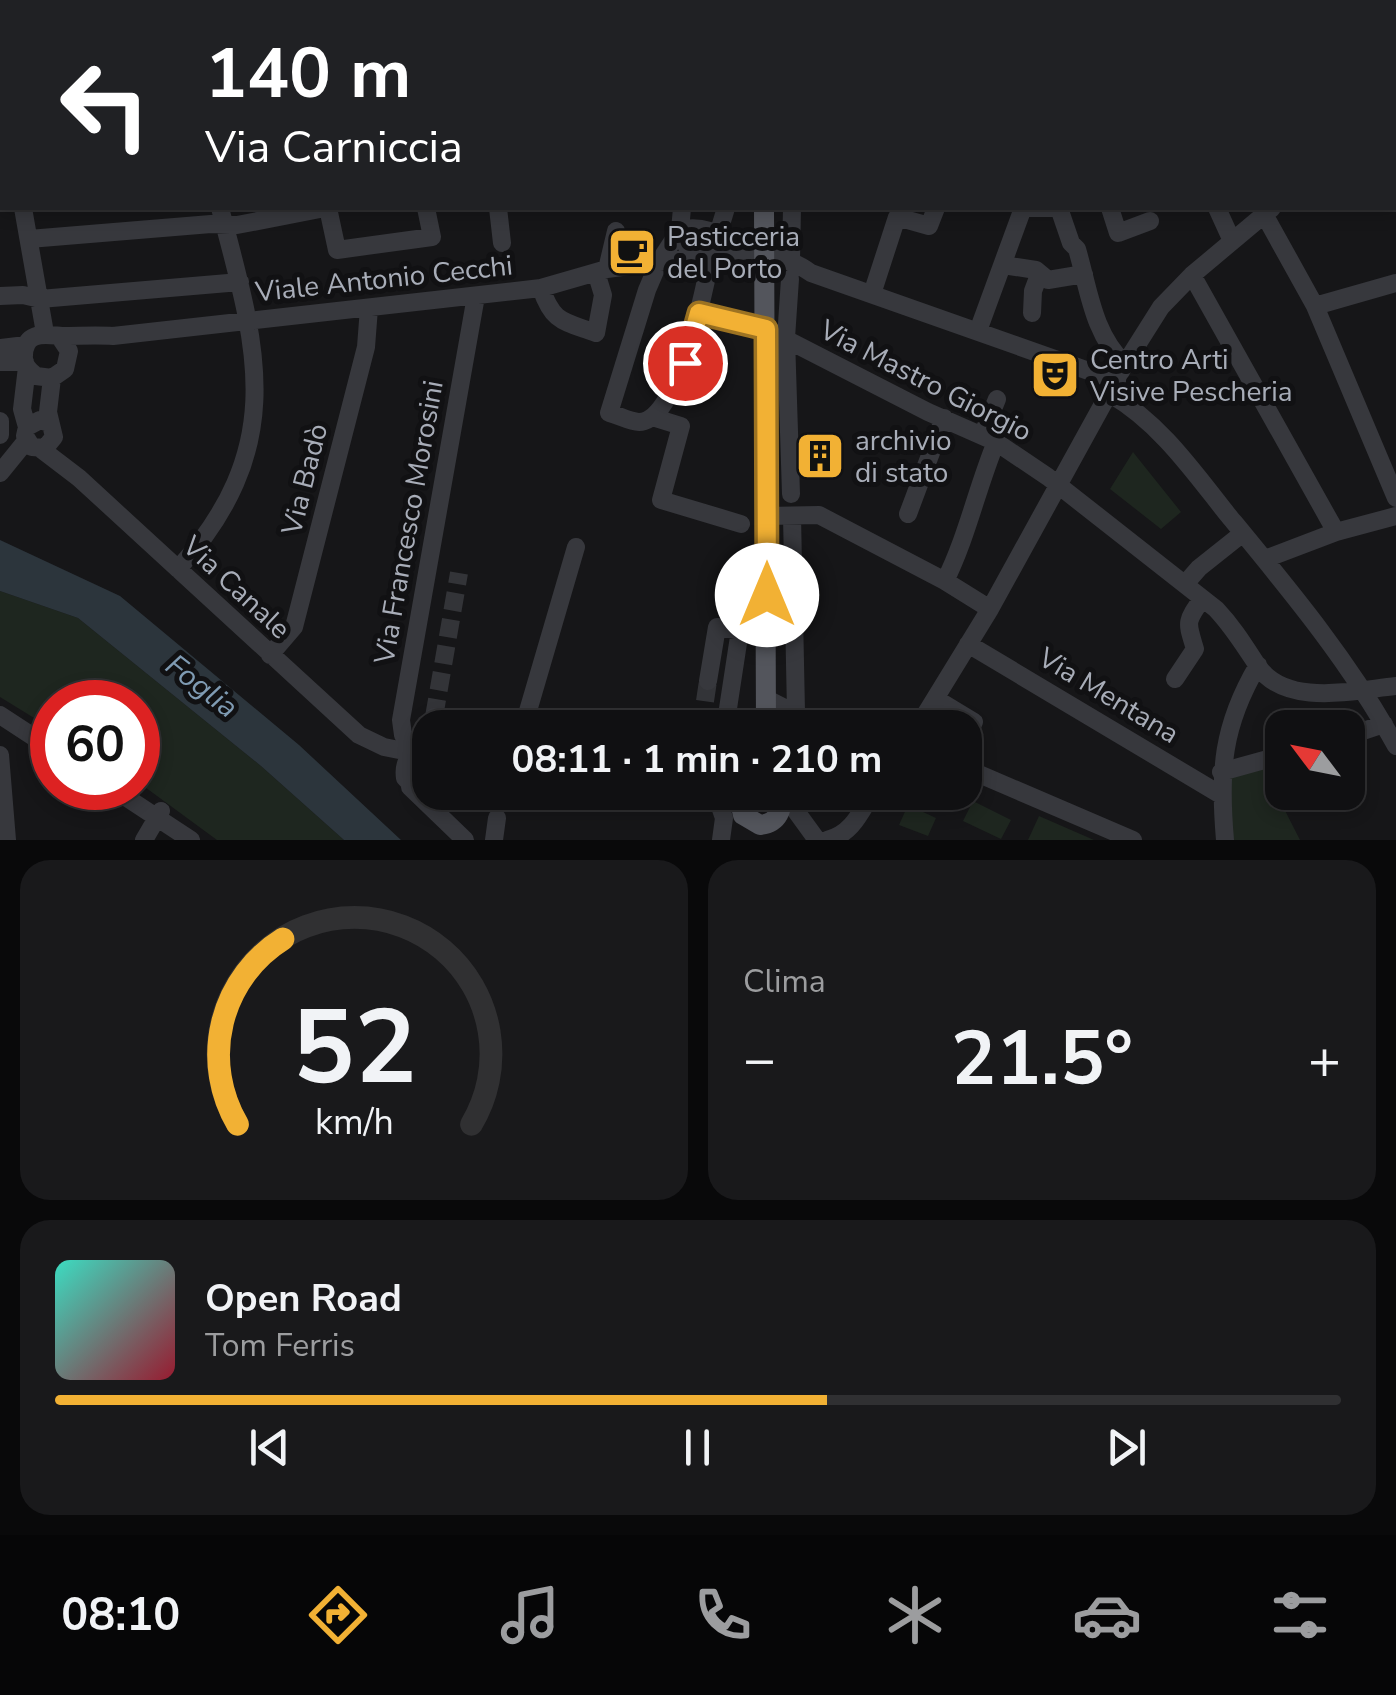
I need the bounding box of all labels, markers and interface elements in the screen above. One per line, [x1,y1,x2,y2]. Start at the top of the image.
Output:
text: 140 m [205,26,411,122]
icon: left [40,40,170,170]
text: Via Carniccia [205,117,463,178]
place label: Pasticceria del Porto [667,218,800,288]
cafe icon: Pasticceria del Porto [606,226,658,278]
street label: Viale Antonio Cecchi [253,247,515,311]
street label: Via Mastro Giorgio [812,311,1038,451]
pin [643,321,728,406]
icon: arrive [658,336,713,391]
place label: Centro Arti Visive Pescheria [1089,341,1293,411]
theatre icon: Centro Arti Visive Pescheria [1029,349,1081,401]
street label: Via Francesco Morosini [365,377,453,668]
street label: Via Badò [273,420,337,540]
place label: archivio di stato [855,422,952,492]
building icon: archivio di stato [794,430,846,482]
street label: Via Canale [173,527,299,648]
position arrow [715,543,819,647]
street label: Via Mentana [1030,638,1186,753]
water label: Foglia [157,645,247,728]
speed limit sign: 60 [30,680,160,810]
north arrow [1265,710,1365,810]
map controls [1265,710,1365,810]
text: 08:11 · 1 min · 210 m [512,734,882,785]
text: Clima [743,960,826,1003]
text: 52 [292,977,416,1119]
text: 21.5° [951,1008,1133,1110]
text: − [743,1022,776,1097]
text: + [1308,1022,1341,1097]
text: km/h [315,1098,393,1147]
text: Open Road [205,1273,402,1324]
text: Tom Ferris [205,1324,355,1367]
icon: previous [242,1420,297,1475]
icon: pause [670,1420,725,1475]
icon: next [1099,1420,1154,1475]
icon: directions [303,1580,373,1650]
icon: music [495,1580,565,1650]
icon: phone [688,1580,758,1650]
icon: climate [880,1580,950,1650]
icon: car [1072,1580,1142,1650]
icon: filters [1265,1580,1335,1650]
text: 08:10 [61,1585,180,1646]

